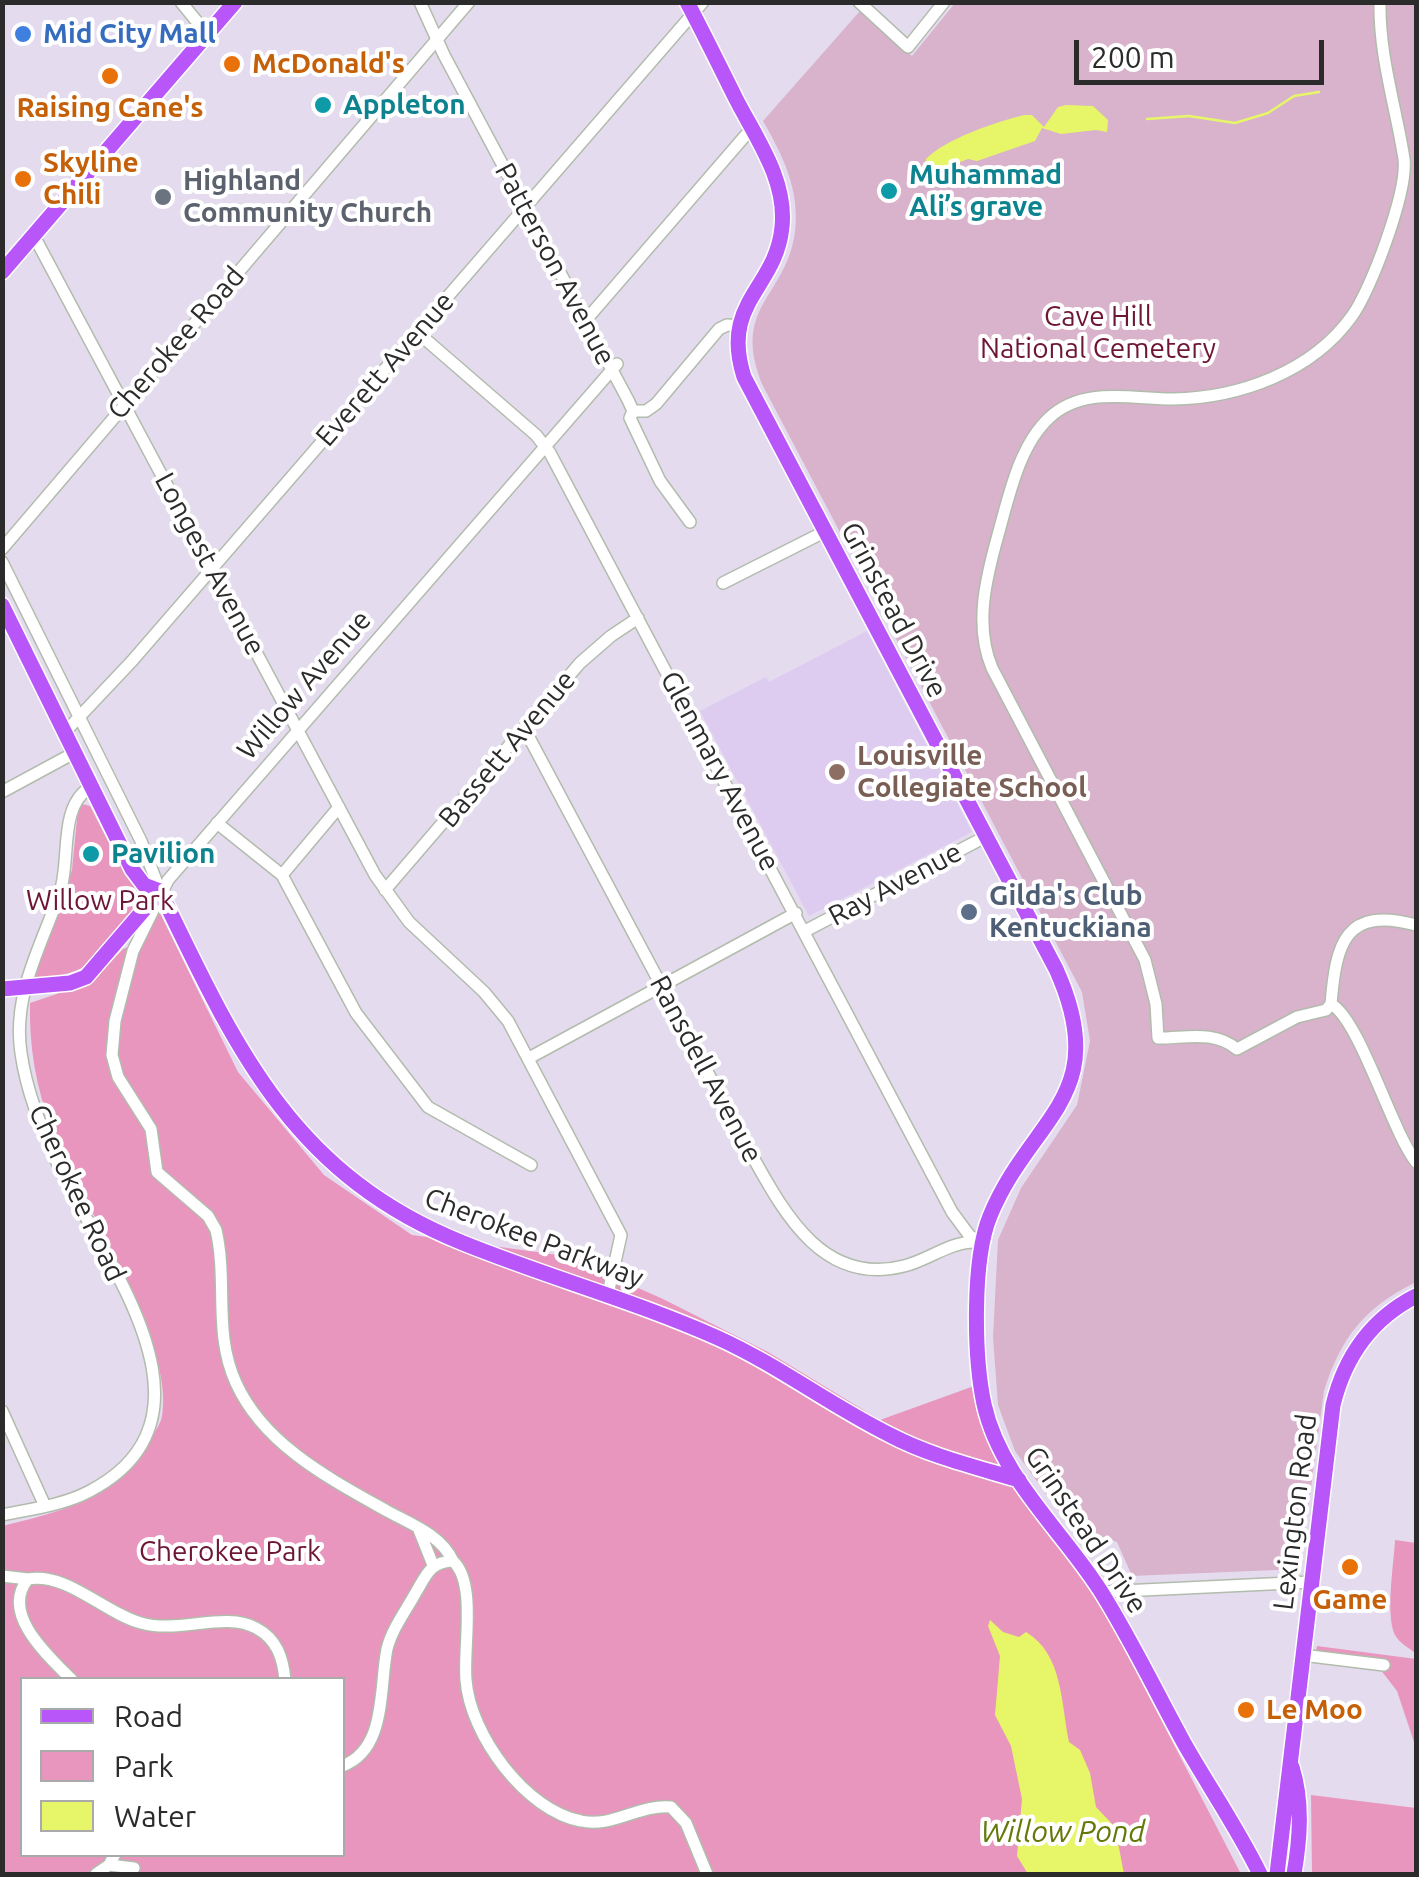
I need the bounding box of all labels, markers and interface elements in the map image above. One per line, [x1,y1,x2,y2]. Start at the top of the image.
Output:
place label: Mid City Mall [43,17,216,51]
scale bar [1079,20,1329,82]
marker: Mid City Mall [12,23,34,45]
text: 200 m [1091,40,1175,74]
place label: McDonald's [252,47,405,81]
marker: McDonald's [221,53,243,75]
marker: Raising Cane's [99,65,121,87]
place label: Appleton [343,88,466,122]
place label: Raising Cane's [16,91,204,125]
marker: Appleton [312,94,334,116]
place label: Skyline Chili [43,146,139,212]
street label: Patterson Avenue [488,157,622,371]
place label: Muhammad Ali’s grave [909,158,1062,224]
place label: Highland Community Church [183,164,432,230]
marker: Skyline Chili [12,168,34,190]
marker: Muhammad Ali’s grave [878,180,900,202]
marker: Highland Community Church [152,186,174,208]
street label: Cherokee Road [101,260,251,426]
street label: Everett Avenue [309,285,461,453]
park label: Cave Hill National Cemetery [980,300,1216,366]
street label: Longest Avenue [148,467,272,661]
street label: Grinstead Drive [834,517,954,703]
street label: Willow Avenue [230,604,378,766]
street label: Bassett Avenue [432,664,582,834]
street label: Glenmary Avenue [653,665,787,877]
place label: Louisville Collegiate School [857,739,1087,805]
marker: Louisville Collegiate School [826,761,848,783]
street label: Ray Avenue [823,835,967,933]
place label: Pavilion [111,837,215,871]
marker: Pavilion [80,843,102,865]
place label: Gilda's Club Kentuckiana [989,879,1152,945]
park label: Willow Park [26,884,174,918]
marker: Gilda's Club Kentuckiana [958,901,980,923]
street label: Ransdell Avenue [643,970,769,1168]
street label: Cherokee Road [21,1099,133,1287]
street label: Cherokee Parkway [420,1181,648,1295]
street label: Lexington Road [1266,1412,1324,1612]
street label: Grinstead Drive [1018,1440,1154,1620]
park label: Cherokee Park [139,1535,321,1569]
marker: Game [1339,1556,1361,1578]
place label: Game [1313,1583,1387,1617]
legend [20,1677,345,1857]
place label: Le Moo [1266,1693,1363,1727]
text: Road [114,1699,183,1733]
marker: Le Moo [1235,1699,1257,1721]
text: Park [114,1749,174,1783]
text: Water [114,1799,196,1833]
water label: Willow Pond [981,1814,1145,1850]

